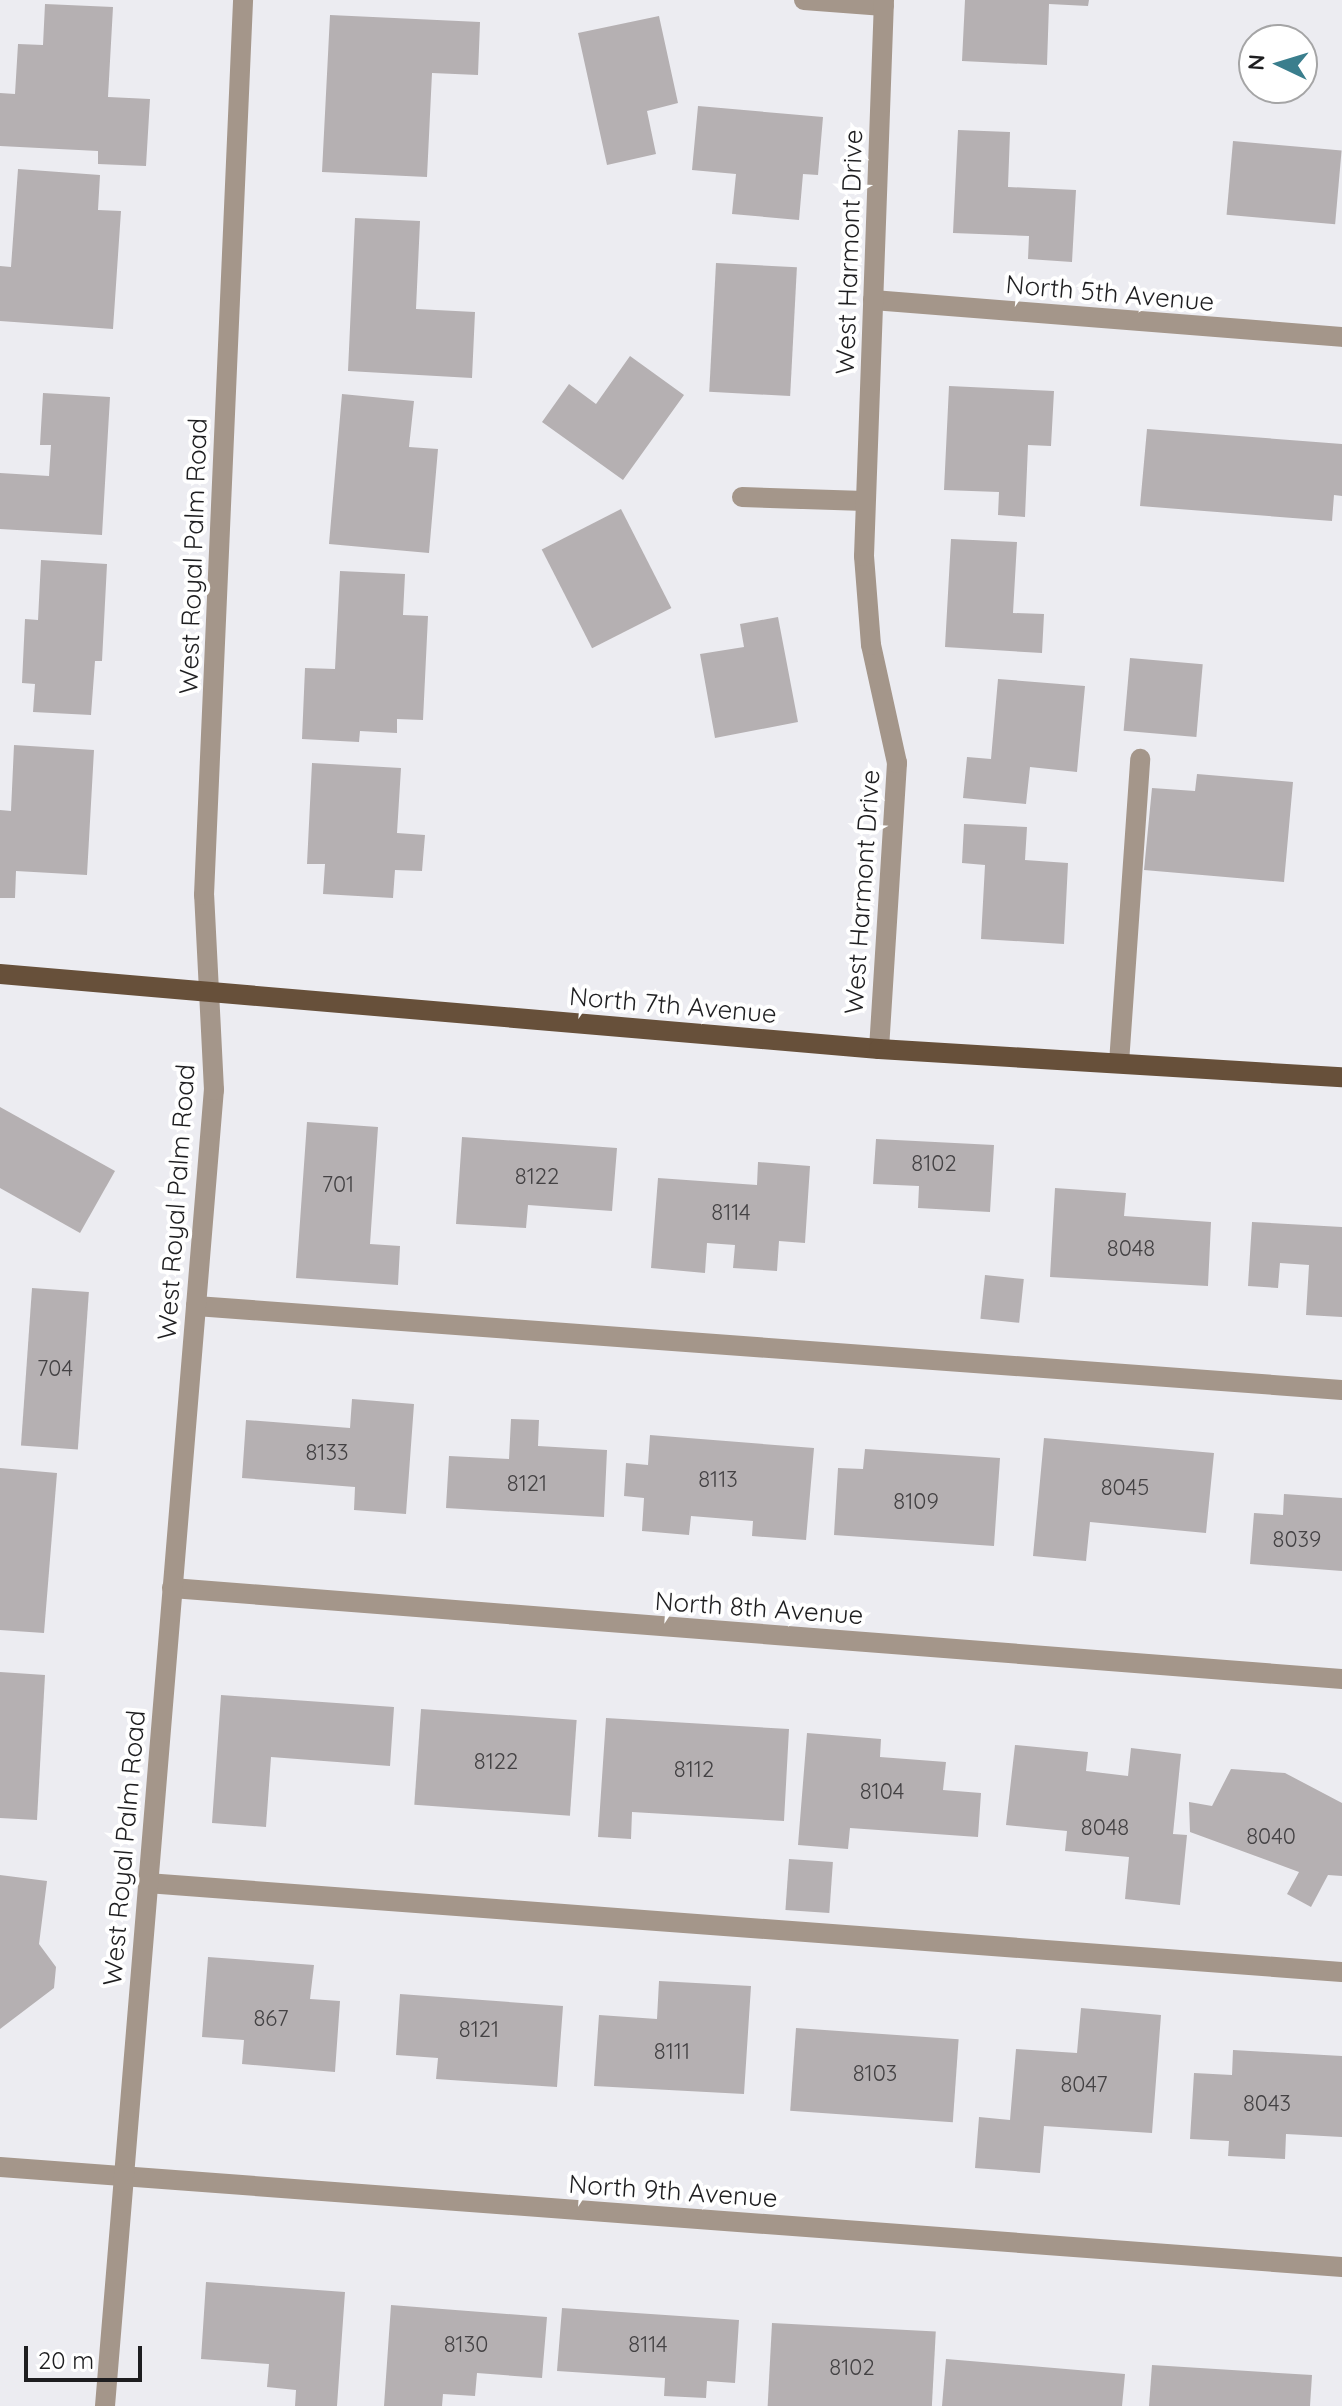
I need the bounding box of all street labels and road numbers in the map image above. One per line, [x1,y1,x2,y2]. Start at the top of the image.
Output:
street label: West Harmont Drive [829,129,869,375]
street label: North 5th Avenue [1004,268,1216,318]
street label: West Royal Palm Road [173,417,213,695]
street label: West Harmont Drive [838,769,886,1015]
street label: North 7th Avenue [568,980,778,1030]
street label: West Royal Palm Road [151,1063,201,1341]
street label: North 8th Avenue [654,1585,864,1631]
street label: West Royal Palm Road [96,1709,152,1987]
street label: North 9th Avenue [567,2168,779,2214]

